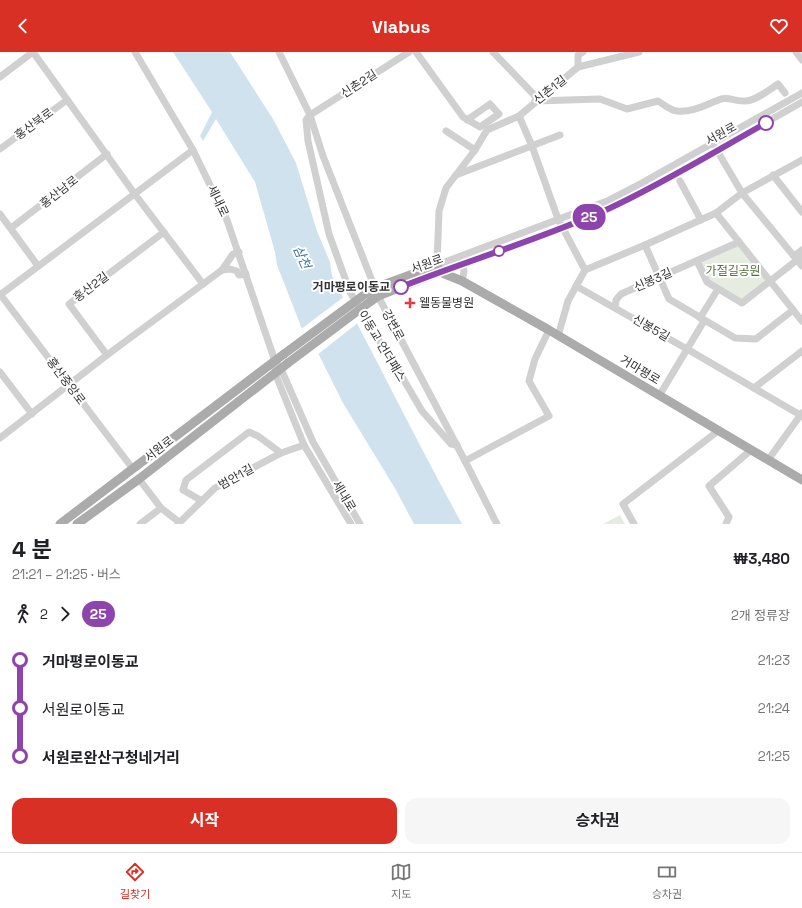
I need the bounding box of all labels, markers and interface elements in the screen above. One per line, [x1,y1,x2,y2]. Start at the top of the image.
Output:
icon: back [12,15,34,37]
text: Viabus [372,15,430,38]
icon: heart [768,15,790,37]
street label: 신촌2길 [338,66,380,102]
street label: 신촌1길 [530,72,570,108]
street label: 홍산북로 [11,105,57,143]
unlabelled marker [758,115,774,131]
street label: 서원로 [703,119,739,149]
street label: 홍산남로 [37,172,81,212]
street label: 세내로 [204,183,232,219]
line badge: 25 [571,204,607,230]
text: 25 [581,208,597,226]
water label: 삼천 [289,243,315,272]
unlabelled marker [493,245,505,257]
street label: 서원로 [409,251,445,277]
park label: 가절길공원 [705,263,761,279]
street label: 신봉3길 [631,264,675,296]
street label: 홍산2길 [70,268,112,306]
place label: 거마평로이동교 [313,279,390,295]
marker: 거마평로이동교 [393,279,409,295]
place label: 웰동물병원 [419,295,474,311]
marker: 웰동물병원 [404,297,416,309]
street label: 이동교 언더패스 [354,307,410,385]
street label: 강변로 [378,307,408,343]
street label: 신봉5길 [630,311,672,345]
street label: 거마평로 [617,352,663,388]
street label: 홍산중앙로 [43,354,89,408]
street label: 서원로 [141,432,177,466]
street label: 범안1길 [215,461,257,493]
street label: 세내로 [329,478,359,514]
text: 4 분 [12,535,52,563]
text: ₩3,480 [733,549,790,568]
text: 21:21 – 21:25 · 버스 [12,566,121,583]
icon: walk [12,603,34,625]
icon: forward [54,603,76,625]
text: 25 [90,605,107,623]
text: 2 [40,606,48,623]
text: 2개 정류장 [731,607,790,624]
text: 거마평로이동교 [42,652,139,671]
text: 21:23 [758,652,790,669]
text: 서원로이동교 [42,700,125,719]
text: 21:24 [758,700,790,717]
text: 서원로완산구청네거리 [42,748,180,767]
text: 21:25 [758,748,790,765]
button: 시작 [12,798,397,844]
button: 승차권 [405,798,790,844]
tab: 길찾기 [120,861,150,901]
tab: 지도 [390,861,412,901]
tab: 승차권 [652,861,682,901]

